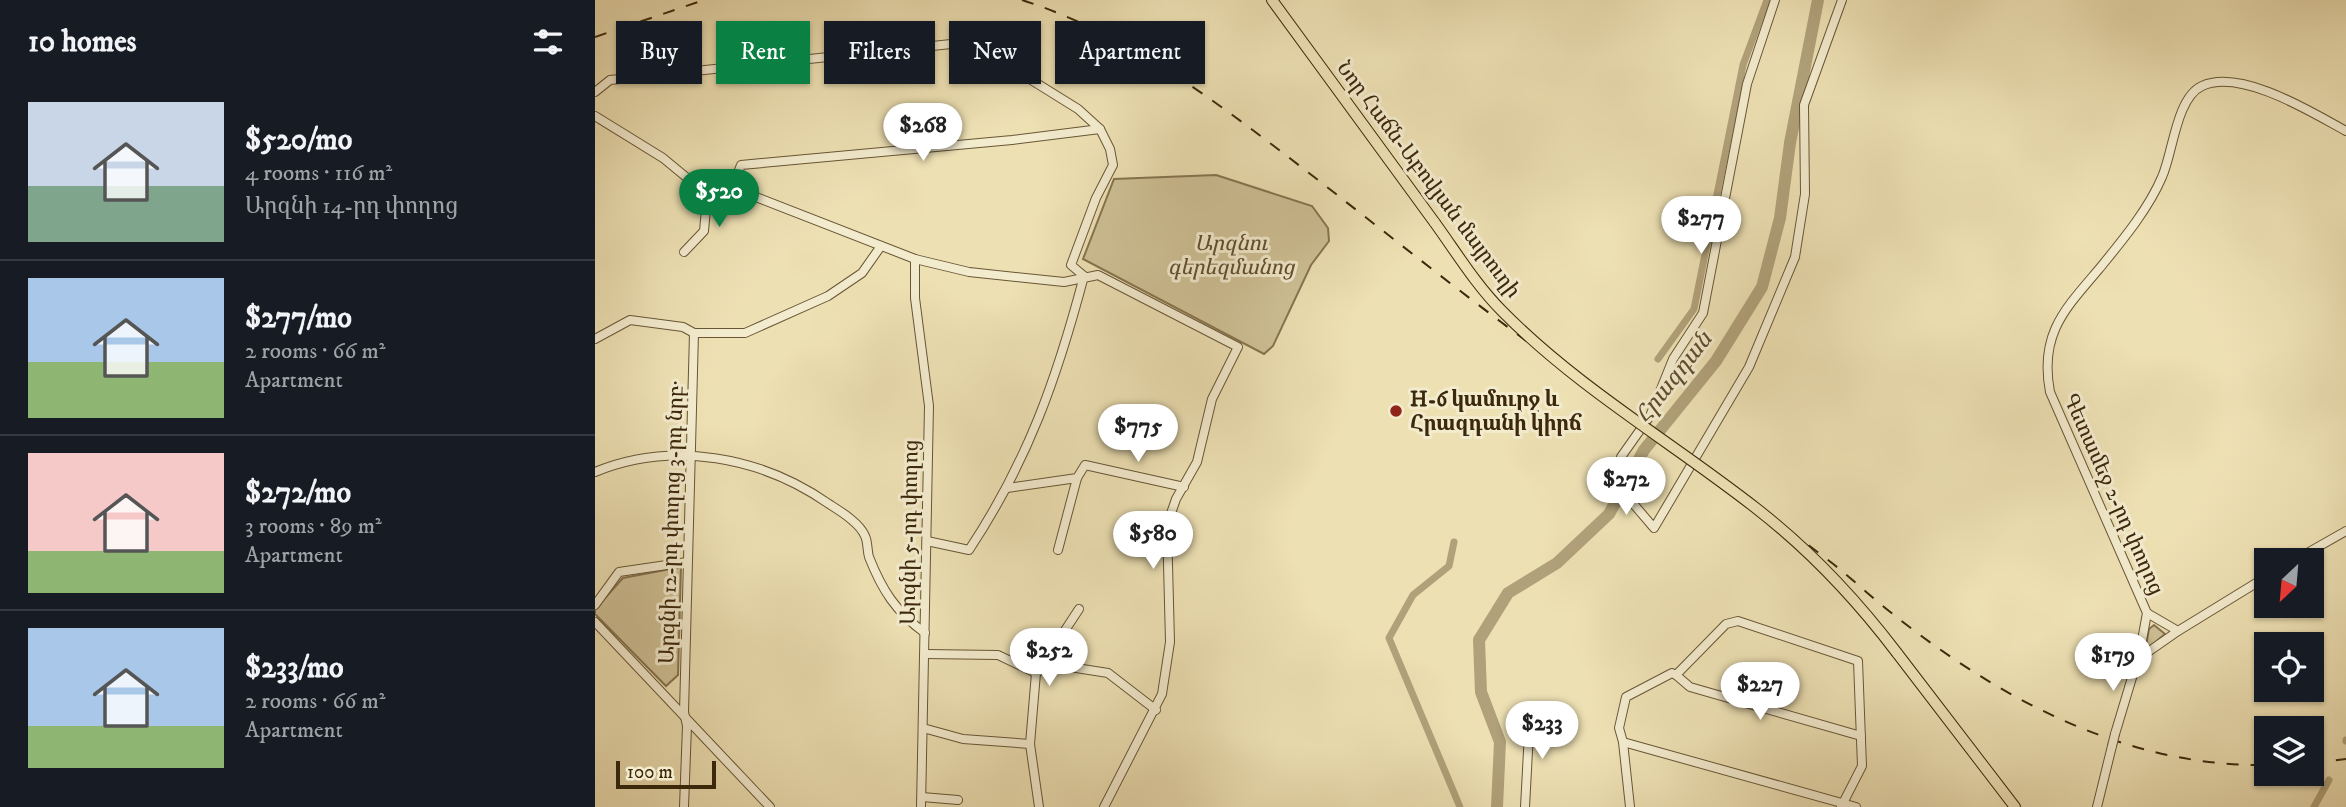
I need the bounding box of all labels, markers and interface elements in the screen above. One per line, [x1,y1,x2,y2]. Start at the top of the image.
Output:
chip: Buy [616,21,702,84]
chip: Rent [716,21,810,84]
chip: Filters [824,21,935,84]
chip: New [949,21,1041,84]
chip: Apartment [1055,21,1205,84]
icon: filters [529,23,567,61]
text: 10 homes [28,24,137,61]
street label: Նոր Հաճն-Աբովյան մայրուղի [1331,56,1526,303]
pin: $268 [882,104,964,163]
text: $268 [899,111,947,140]
text: $520/mo [245,122,352,159]
icon: home [84,130,168,214]
text: 4 rooms · 116 m² [245,159,392,188]
pin: $520 [678,170,760,229]
text: $520 [695,177,743,206]
text: Արզնի 14-րդ փողոց [245,192,458,221]
pin: $277 [1660,196,1742,256]
text: $277 [1677,204,1725,233]
park label: Արզնու գերեզմանոց [1168,231,1296,281]
text: $277/mo [245,300,352,337]
icon: home [84,306,168,390]
water label: Հրազդան [1630,326,1719,429]
text: 2 rooms · 66 m² [245,337,385,366]
text: Apartment [245,366,343,395]
street label: Արզնի 12-րդ փողոց 3-րդ նրբ․ [654,380,690,664]
place label: H-6 կամուրջ և Հրազդանի կիրճ [1410,387,1582,437]
street label: Գետամեջ 2-րդ փողոց [2057,390,2169,599]
marker: H-6 կամուրջ և Հրազդանի կիրճ [1388,403,1404,419]
pin: $775 [1097,405,1179,464]
text: $775 [1114,412,1162,441]
street label: Արզնի 5-րդ փողոց [895,439,925,625]
pin: $272 [1585,458,1667,517]
text: $272 [1603,465,1649,494]
text: $272/mo [245,475,351,512]
icon: home [84,481,168,565]
text: 3 rooms · 89 m² [245,512,382,541]
pin: $580 [1112,512,1194,571]
text: $580 [1129,519,1177,548]
text: Apartment [245,541,343,570]
north arrow [2254,548,2324,618]
map controls [2254,548,2324,786]
pin: $252 [1008,628,1090,688]
button: locate [2254,632,2324,702]
pin: $179 [2072,634,2154,693]
text: $252 [1026,636,1072,665]
text: $179 [2091,641,2135,670]
text: $233/mo [245,650,344,687]
icon: home [84,656,168,740]
pin: $227 [1719,662,1801,722]
text: $227 [1737,670,1783,699]
text: 2 rooms · 66 m² [245,687,385,716]
pin: $233 [1501,702,1583,761]
text: $233 [1521,709,1563,738]
text: Apartment [245,716,343,745]
button: layers [2254,716,2324,786]
scale bar [616,758,716,790]
text: 100 m [627,761,673,784]

